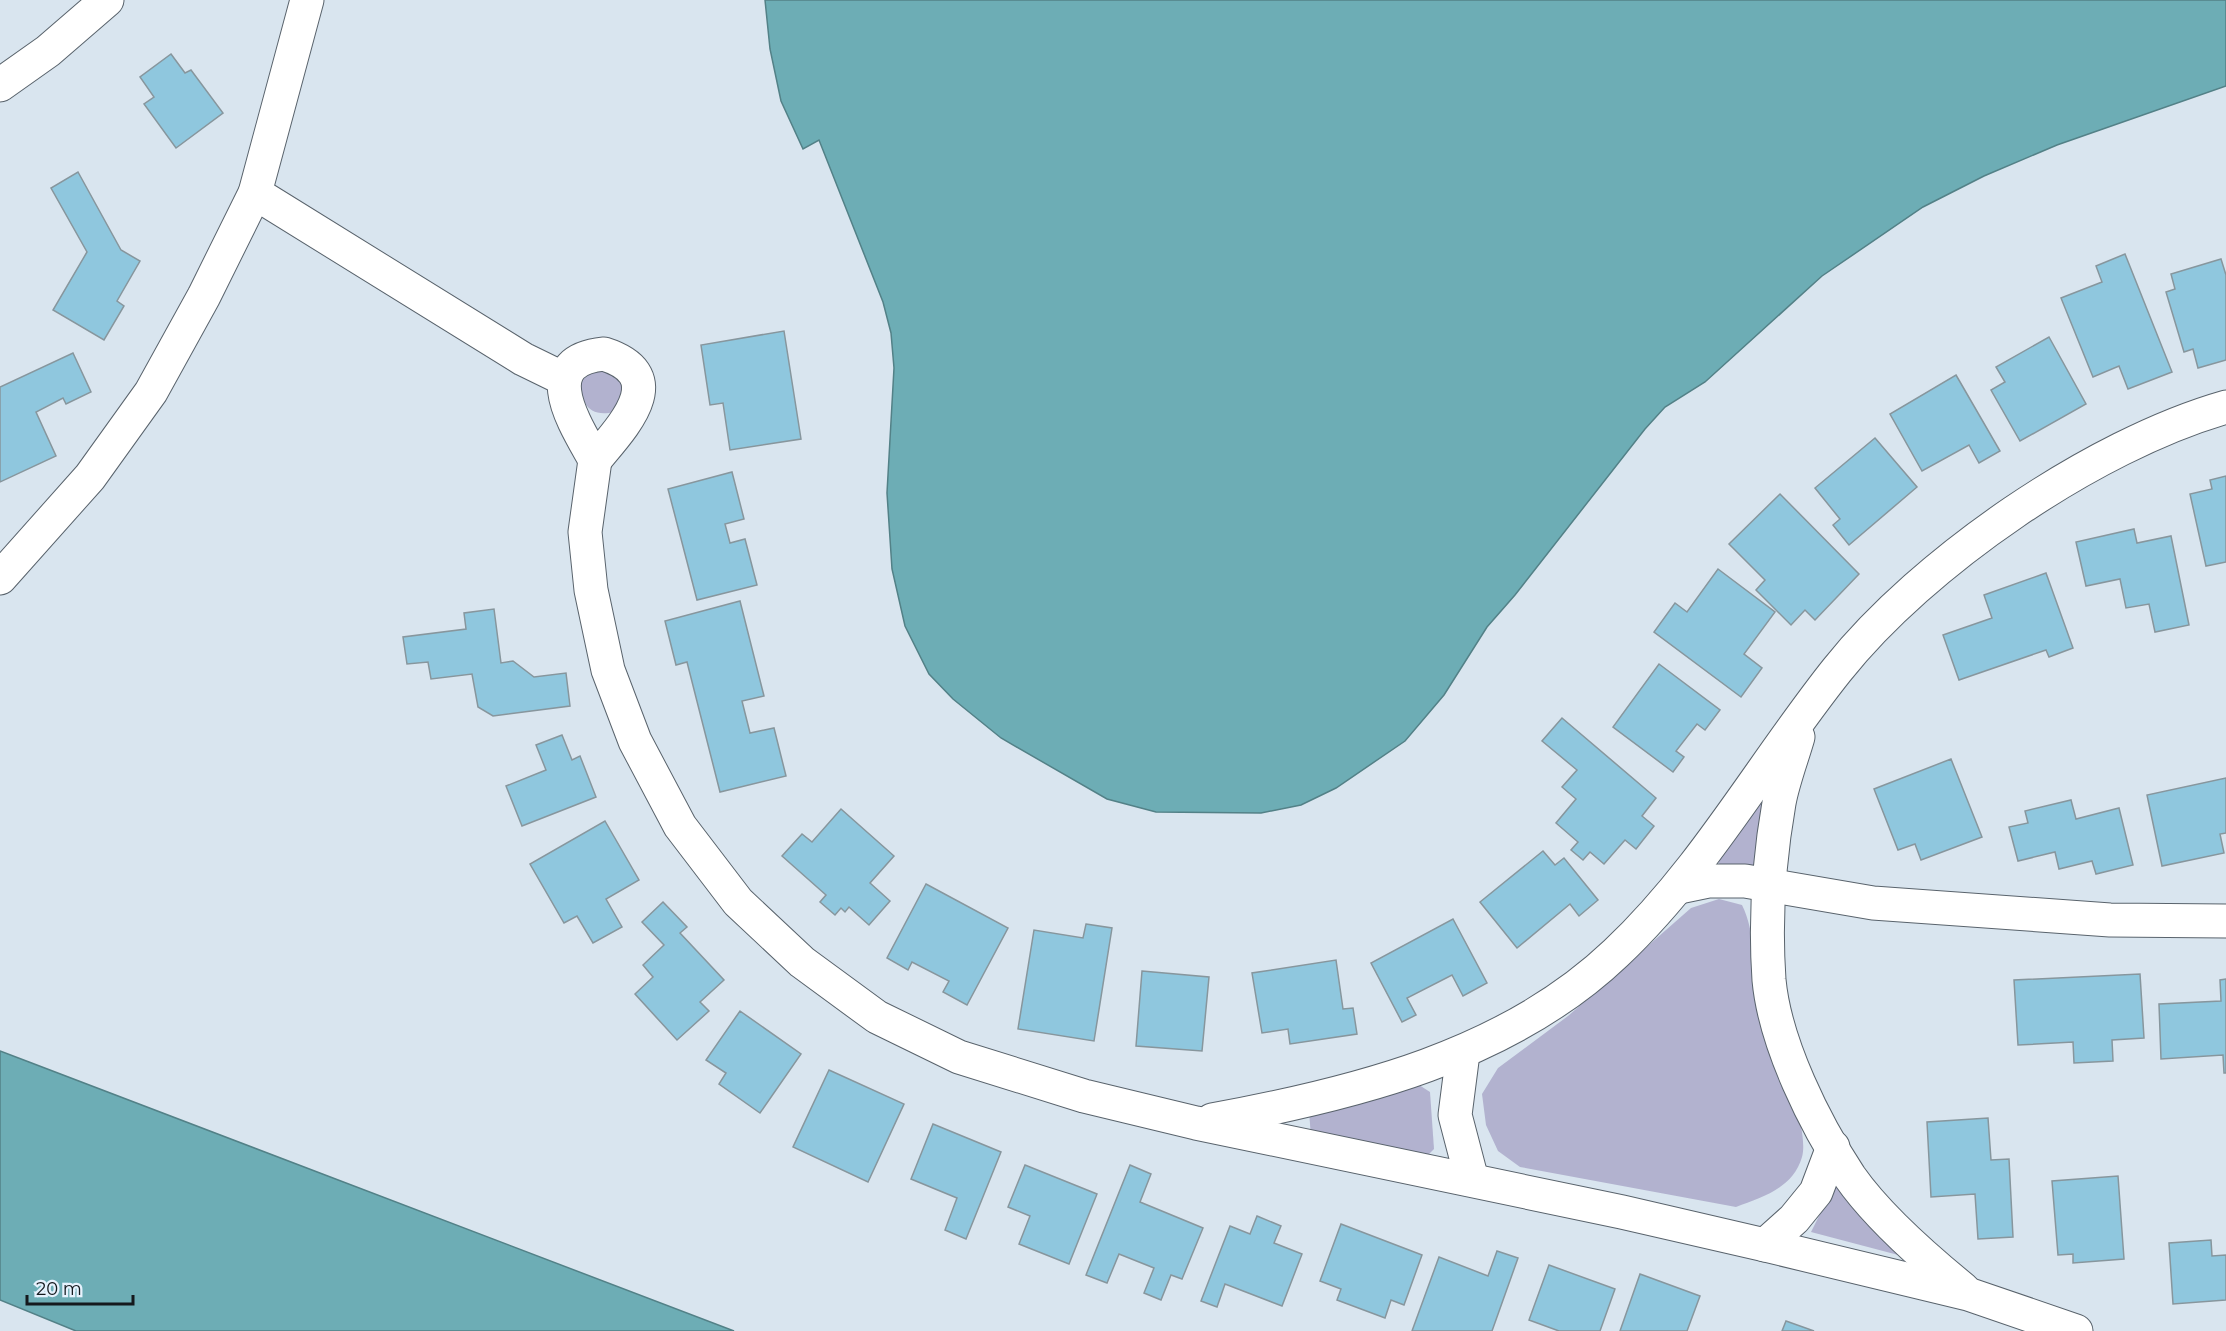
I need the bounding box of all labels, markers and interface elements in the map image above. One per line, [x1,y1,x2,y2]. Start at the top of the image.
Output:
scale bar [27,1268,134,1306]
text: 20 m [36,1278,82,1300]

